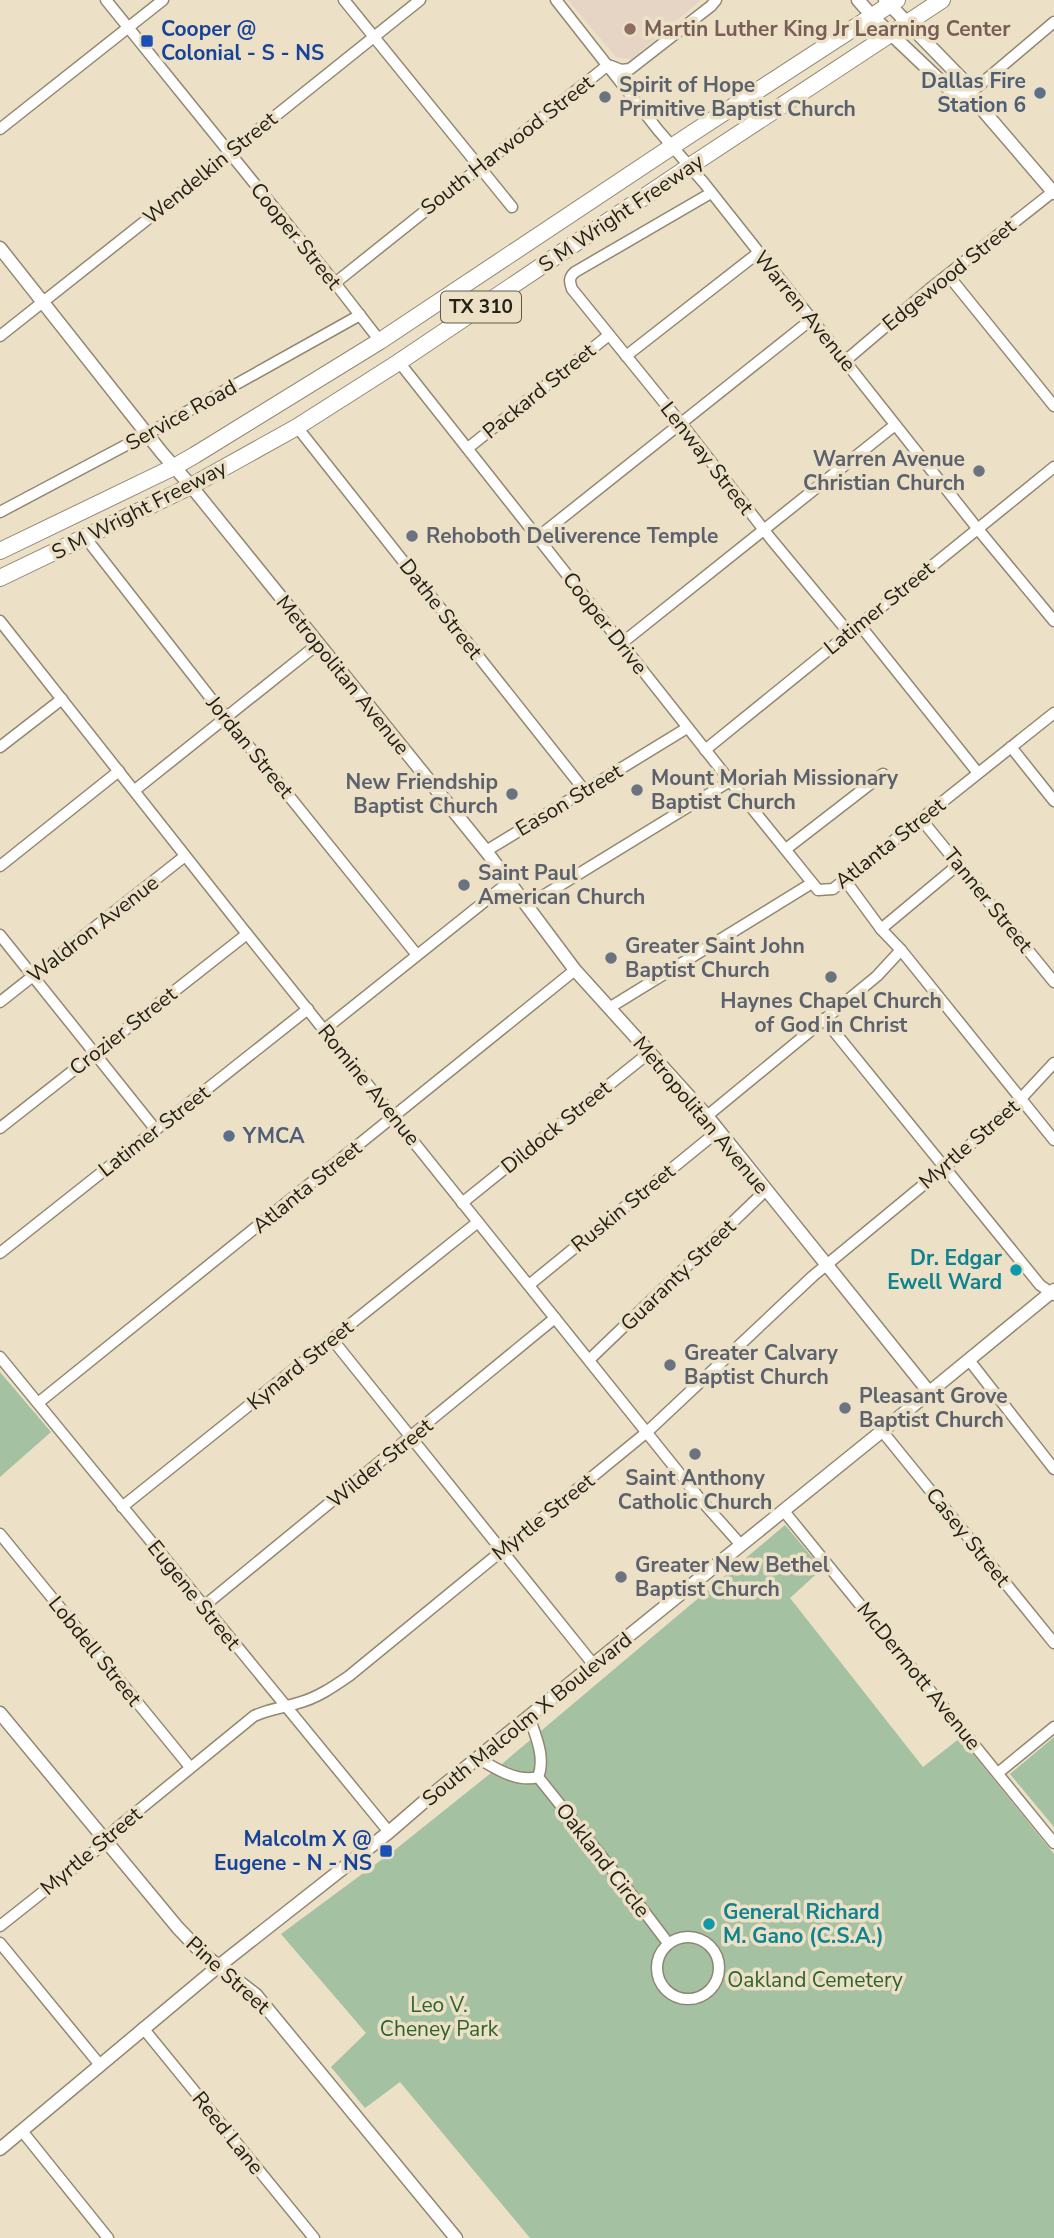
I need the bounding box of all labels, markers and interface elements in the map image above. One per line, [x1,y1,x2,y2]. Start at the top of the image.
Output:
place label: Cooper @ Colonial - S - NS [161,15,324,67]
place label: Martin Luther King Jr Learning Center [644,15,1011,43]
marker: Martin Luther King Jr Learning Center [622,21,638,37]
marker: Cooper @ Colonial - S - NS [139,33,155,49]
place label: Dallas Fire Station 6 [921,67,1026,119]
street label: South Harwood Street [415,68,600,221]
place label: Spirit of Hope Primitive Baptist Church [619,71,856,123]
marker: Dallas Fire Station 6 [1032,85,1048,101]
marker: Spirit of Hope Primitive Baptist Church [597,89,613,105]
street label: Wendelkin Street [137,105,283,231]
street label: S M Wright Freeway [533,147,709,279]
street label: Cooper Street [244,177,348,296]
street label: Edgewood Street [877,212,1022,337]
street label: Warren Avenue [748,245,862,377]
road number: TX 310 [441,292,521,322]
street label: Packard Street [477,336,602,445]
street label: Service Road [120,373,242,457]
street label: Lenway Street [654,396,760,521]
place label: Warren Avenue Christian Church [803,445,965,497]
street label: S M Wright Freeway [47,454,232,566]
marker: Warren Avenue Christian Church [971,463,987,479]
place label: Rehoboth Deliverence Temple [426,522,718,550]
marker: Rehoboth Deliverence Temple [404,528,420,544]
street label: Dathe Street [393,553,489,665]
street label: Latimer Street [818,555,940,661]
street label: Cooper Drive [556,566,654,680]
street label: Metropolitan Avenue [270,589,416,761]
street label: Jordan Street [200,689,300,804]
street label: Eason Street [511,757,628,843]
place label: Mount Moriah Missionary Baptist Church [651,764,899,816]
place label: New Friendship Baptist Church [346,768,498,820]
marker: Mount Moriah Missionary Baptist Church [629,782,645,798]
marker: New Friendship Baptist Church [504,786,520,802]
street label: Atlanta Street [829,791,951,895]
street label: Tanner Street [937,842,1039,959]
place label: Saint Paul American Church [478,859,645,911]
street label: Waldron Avenue [22,869,164,989]
marker: Saint Paul American Church [456,877,472,893]
place label: Greater Saint John Baptist Church [625,932,805,984]
marker: Greater Saint John Baptist Church [603,950,619,966]
marker: Haynes Chapel Church of God in Christ [823,969,839,985]
street label: Crozier Street [64,980,183,1082]
place label: Haynes Chapel Church of God in Christ [720,987,942,1039]
street label: Romine Avenue [311,1019,427,1151]
street label: Metropolitan Avenue [627,1030,775,1200]
street label: Dildock Street [495,1074,617,1180]
street label: Latimer Street [93,1078,216,1183]
street label: Myrtle Street [913,1092,1026,1195]
place label: YMCA [242,1122,305,1150]
marker: YMCA [221,1128,237,1144]
street label: Atlanta Street [247,1134,368,1240]
street label: Ruskin Street [565,1157,681,1259]
street label: Guaranty Street [614,1213,742,1337]
place label: Dr. Edgar Ewell Ward [887,1244,1003,1296]
marker: Dr. Edgar Ewell Ward [1008,1262,1024,1278]
street label: Kynard Street [241,1313,359,1416]
place label: Greater Calvary Baptist Church [684,1339,839,1391]
marker: Greater Calvary Baptist Church [662,1357,678,1373]
place label: Pleasant Grove Baptist Church [859,1382,1008,1434]
marker: Pleasant Grove Baptist Church [837,1400,853,1416]
street label: Wilder Street [322,1412,439,1514]
marker: Saint Anthony Catholic Church [687,1446,703,1462]
place label: Saint Anthony Catholic Church [618,1464,772,1516]
street label: Myrtle Street [486,1467,601,1567]
street label: Casey Street [920,1482,1017,1593]
street label: Eugene Street [141,1534,247,1656]
place label: Greater New Bethel Baptist Church [635,1551,830,1603]
marker: Greater New Bethel Baptist Church [613,1569,629,1585]
street label: Lobdell Street [42,1590,148,1712]
street label: McDermott Avenue [851,1596,987,1756]
street label: South Malcolm X Boulevard [416,1626,638,1812]
street label: Oakland Circle [549,1797,657,1923]
street label: Myrtle Street [34,1800,148,1902]
place label: Malcolm X @ Eugene - N - NS [214,1825,372,1877]
marker: Malcolm X @ Eugene - N - NS [378,1843,394,1859]
place label: General Richard M. Gano (C.S.A.) [723,1898,884,1950]
marker: General Richard M. Gano (C.S.A.) [701,1916,717,1932]
street label: Pine Street [180,1930,276,2021]
park label: Oakland Cemetery [727,1966,903,1994]
park label: Leo V. Cheney Park [380,1991,499,2043]
street label: Reed Lane [186,2086,270,2180]

